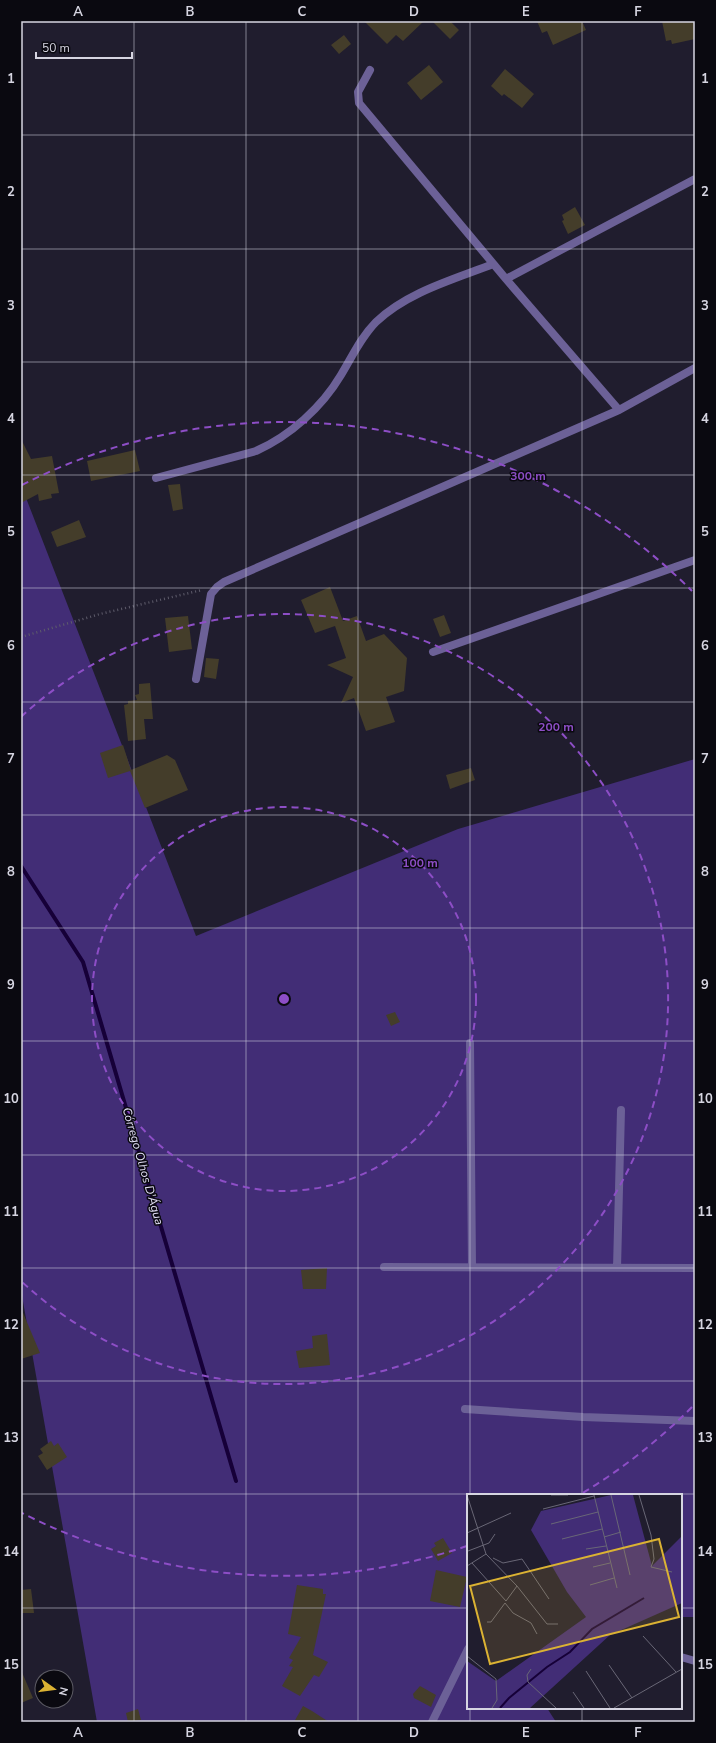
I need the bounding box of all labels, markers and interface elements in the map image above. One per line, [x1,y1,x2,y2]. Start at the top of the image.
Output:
text: A [73,3,83,21]
text: B [186,3,195,21]
text: C [298,3,307,21]
text: D [409,3,419,21]
text: E [522,3,530,21]
text: F [634,3,642,21]
scale bar [36,34,132,60]
text: 50 m [42,40,70,56]
text: 1 [7,70,15,88]
text: 1 [701,70,709,88]
text: 2 [7,183,15,201]
text: 2 [701,183,709,201]
text: 3 [7,297,15,315]
text: 3 [701,297,709,315]
text: 4 [7,410,15,428]
text: 4 [701,410,709,428]
text: 300 m [510,468,546,484]
text: 5 [7,523,15,541]
text: 5 [701,523,709,541]
text: 6 [7,637,15,655]
text: 6 [701,637,709,655]
text: 200 m [538,719,574,735]
text: 7 [7,750,15,768]
text: 7 [701,750,709,768]
text: 100 m [402,855,438,871]
text: 8 [7,863,15,881]
text: 8 [701,863,709,881]
text: 9 [7,976,15,994]
text: 9 [701,976,709,994]
centre of rings [277,992,291,1006]
text: 10 [3,1090,19,1108]
text: 10 [697,1090,713,1108]
water label: Córrego Olhos D'Água [119,1105,167,1227]
text: 11 [3,1203,19,1221]
text: 11 [697,1203,713,1221]
text: 12 [3,1316,19,1334]
text: 12 [697,1316,713,1334]
text: 13 [3,1429,19,1447]
text: 13 [697,1429,713,1447]
inset map [467,1494,682,1709]
text: 14 [3,1543,19,1561]
text: 14 [697,1543,713,1561]
text: 15 [3,1656,19,1674]
text: 15 [697,1656,713,1674]
north arrow [34,1669,74,1709]
text: N [55,1685,71,1697]
text: A [73,1724,83,1742]
text: B [186,1724,195,1742]
text: C [298,1724,307,1742]
text: D [409,1724,419,1742]
text: E [522,1724,530,1742]
text: F [634,1724,642,1742]

